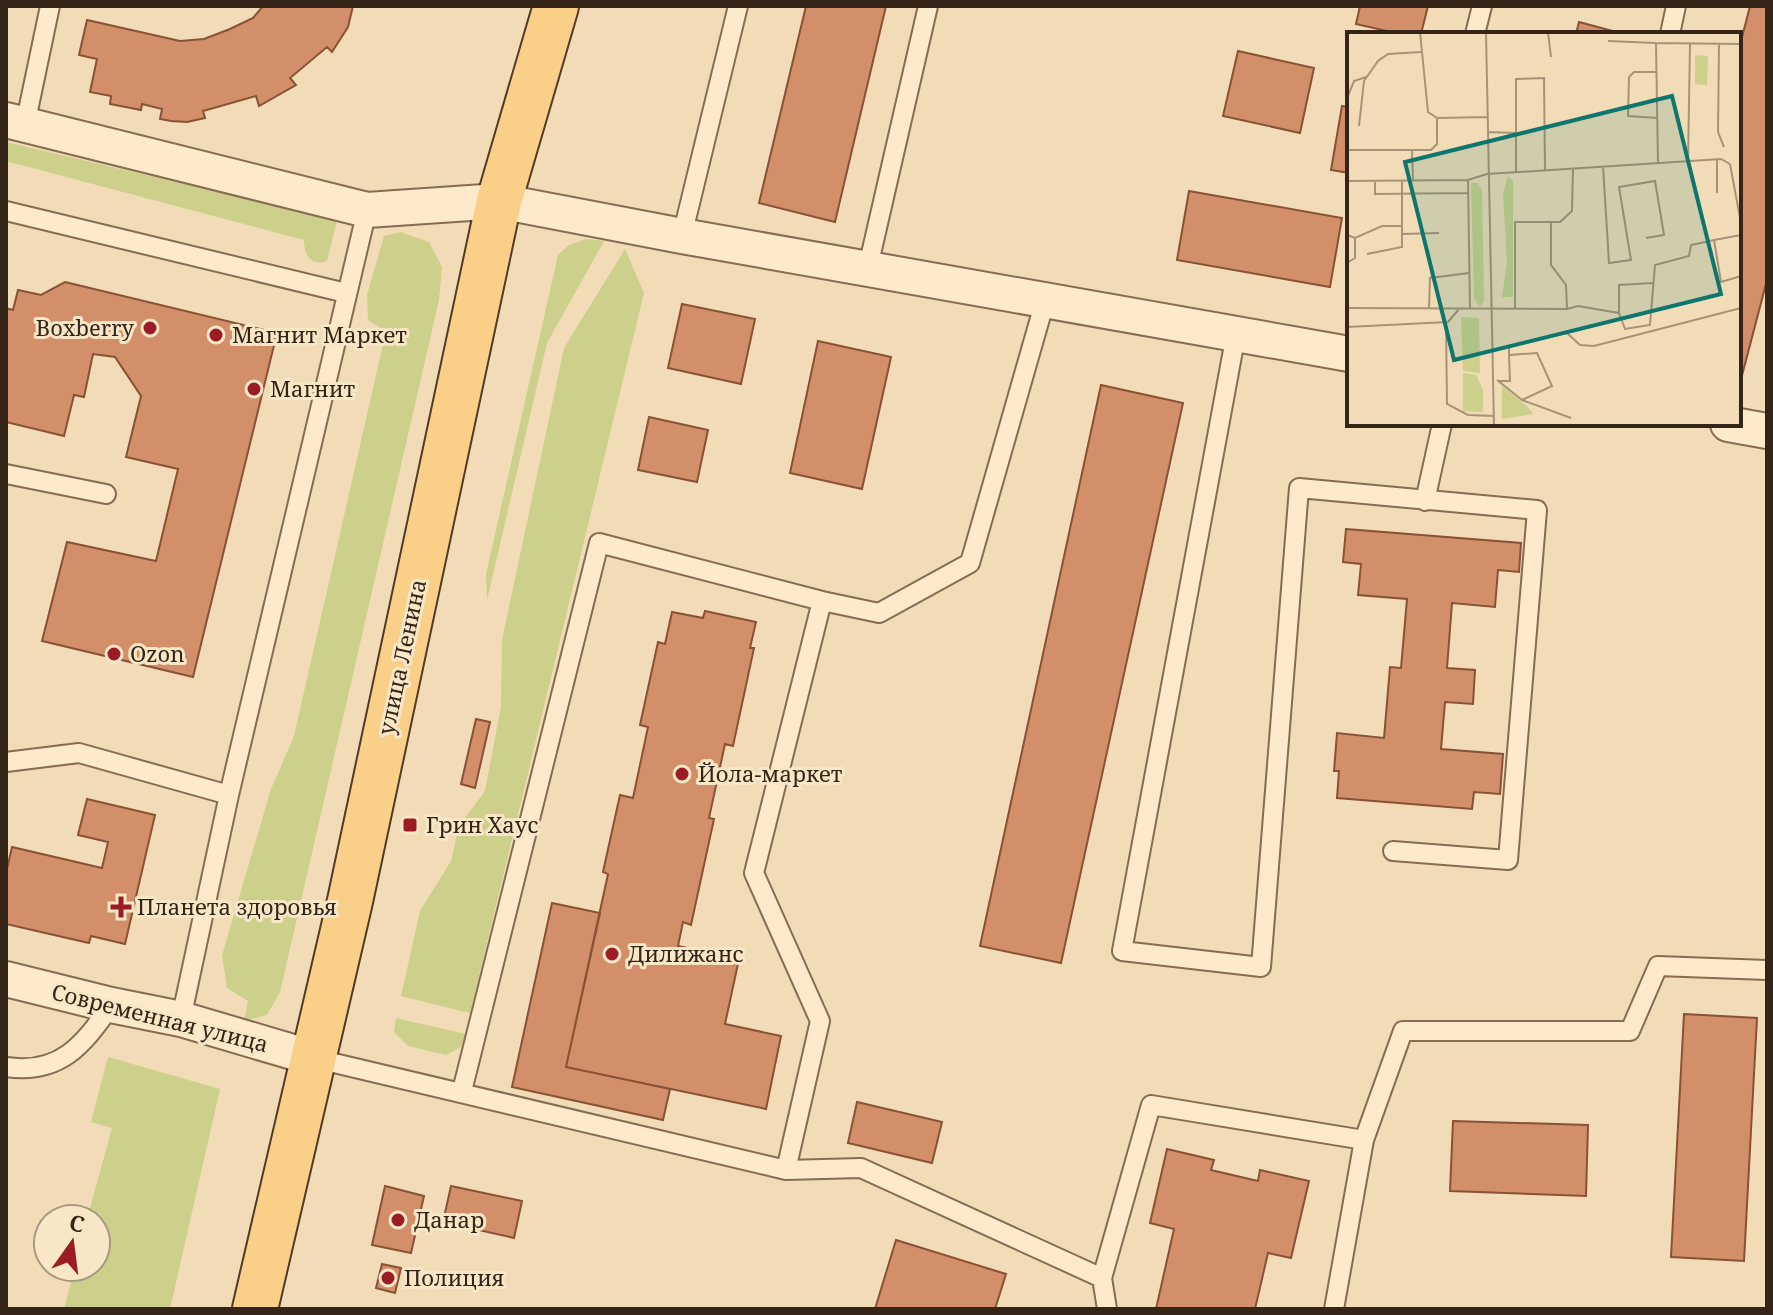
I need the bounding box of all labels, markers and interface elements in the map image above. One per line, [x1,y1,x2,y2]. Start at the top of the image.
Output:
inset map [1347,32,1741,426]
place label: Boxberry [36,312,135,342]
marker: Boxberry [141,319,159,337]
place label: Магнит Маркет [232,319,407,349]
marker: Магнит Маркет [207,326,225,344]
place label: Магнит [270,373,356,403]
marker: Магнит [245,380,263,398]
street label: улица Ленина [370,576,432,737]
place label: Ozon [130,638,184,668]
marker: Ozon [105,645,123,663]
place label: Йола-маркет [698,758,843,788]
marker: Йола-маркет [673,765,691,783]
place label: Грин Хаус [426,809,538,839]
marker: Грин Хаус [401,816,419,834]
place label: Планета здоровья [137,891,337,921]
marker: Планета здоровья [112,898,130,916]
place label: Дилижанс [628,938,743,968]
marker: Дилижанс [603,945,621,963]
street label: Современная улица [49,976,272,1058]
north arrow [32,1203,112,1283]
place label: Данар [414,1204,484,1234]
text: С [66,1206,88,1239]
marker: Данар [389,1211,407,1229]
place label: Полиция [404,1262,504,1292]
marker: Полиция [379,1269,397,1287]

